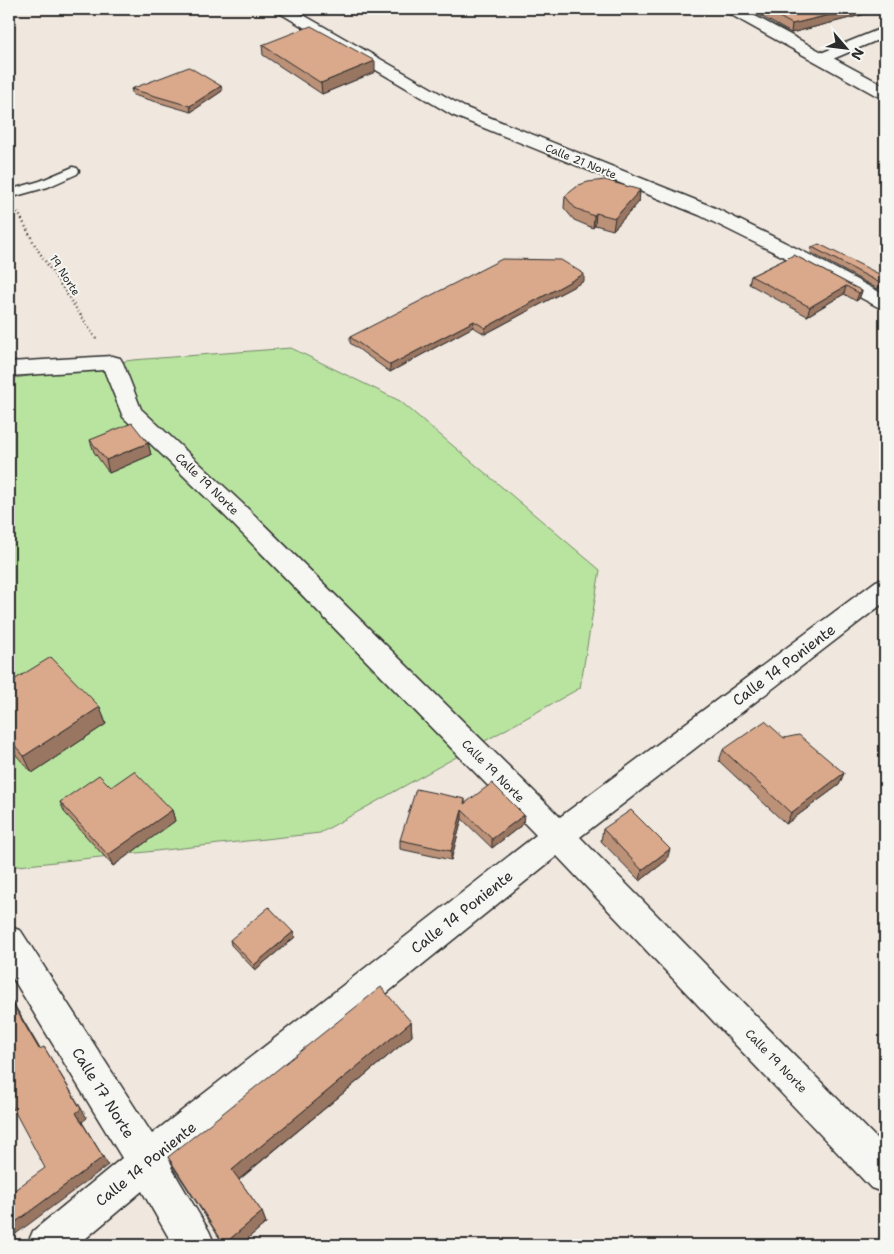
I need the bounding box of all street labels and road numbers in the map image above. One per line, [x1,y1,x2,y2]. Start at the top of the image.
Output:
street label: Calle 21 Norte [543,140,619,183]
street label: 19 Norte [46,252,83,299]
street label: Calle 19 Norte [172,449,242,519]
street label: Calle 14 Poniente [728,620,840,710]
street label: Calle 19 Norte [458,736,528,806]
street label: Calle 14 Poniente [407,866,517,958]
street label: Calle 19 Norte [741,1026,811,1096]
street label: Calle 17 Norte [67,1044,139,1142]
street label: Calle 14 Poniente [91,1117,201,1211]

